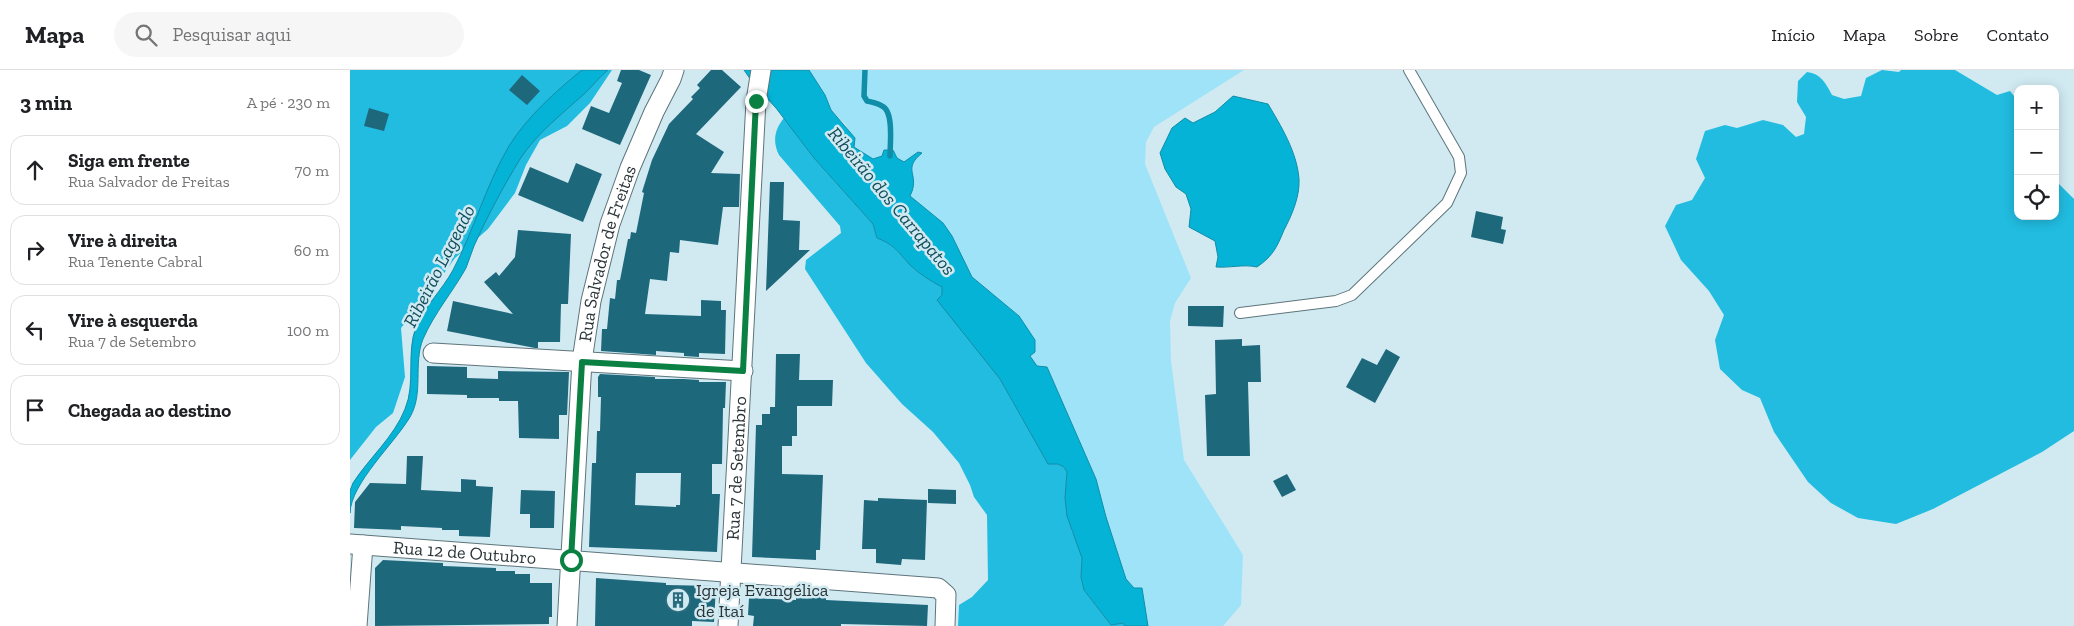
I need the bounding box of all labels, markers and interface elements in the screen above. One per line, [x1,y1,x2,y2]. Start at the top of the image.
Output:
search box [114,12,464,57]
text: Mapa [25,20,84,49]
icon: search [132,21,160,49]
text: Pesquisar aqui [172,23,291,46]
text: Início [1771,24,1815,46]
text: Mapa [1843,24,1886,46]
text: Sobre [1914,24,1959,46]
text: Contato [1987,24,2049,46]
map controls [2014,85,2059,220]
button: + [2014,85,2059,130]
text: 3 min [20,90,72,115]
route end [745,90,768,113]
text: A pé · 230 m [247,93,330,112]
water label: Ribeirão dos Carrapatos [823,122,961,280]
button: − [2014,130,2059,175]
text: Siga em frente [68,149,190,172]
icon: ahead [21,156,49,184]
text: 70 m [295,161,329,180]
street label: Rua Salvador de Freitas [574,162,641,343]
text: Rua Salvador de Freitas [68,172,230,191]
button: locate [2014,175,2059,220]
water label: Ribeirão Lageado [398,201,480,331]
text: Vire à direita [68,229,177,252]
icon: right [21,236,49,264]
text: 60 m [294,241,329,260]
text: Rua Tenente Cabral [68,252,203,271]
text: Vire à esquerda [68,309,198,332]
icon: left [21,316,49,344]
text: 100 m [287,321,329,340]
text: Rua 7 de Setembro [68,332,196,351]
icon: arrive [21,396,49,424]
street label: Rua 7 de Setembro [722,396,751,541]
text: Chegada ao destino [68,399,231,422]
street label: Rua 12 de Outubro [392,536,537,569]
route start [560,549,583,572]
place label: Igreja Evangélica de Itaí [696,579,829,622]
building icon: Igreja Evangélica de Itaí [665,587,691,613]

